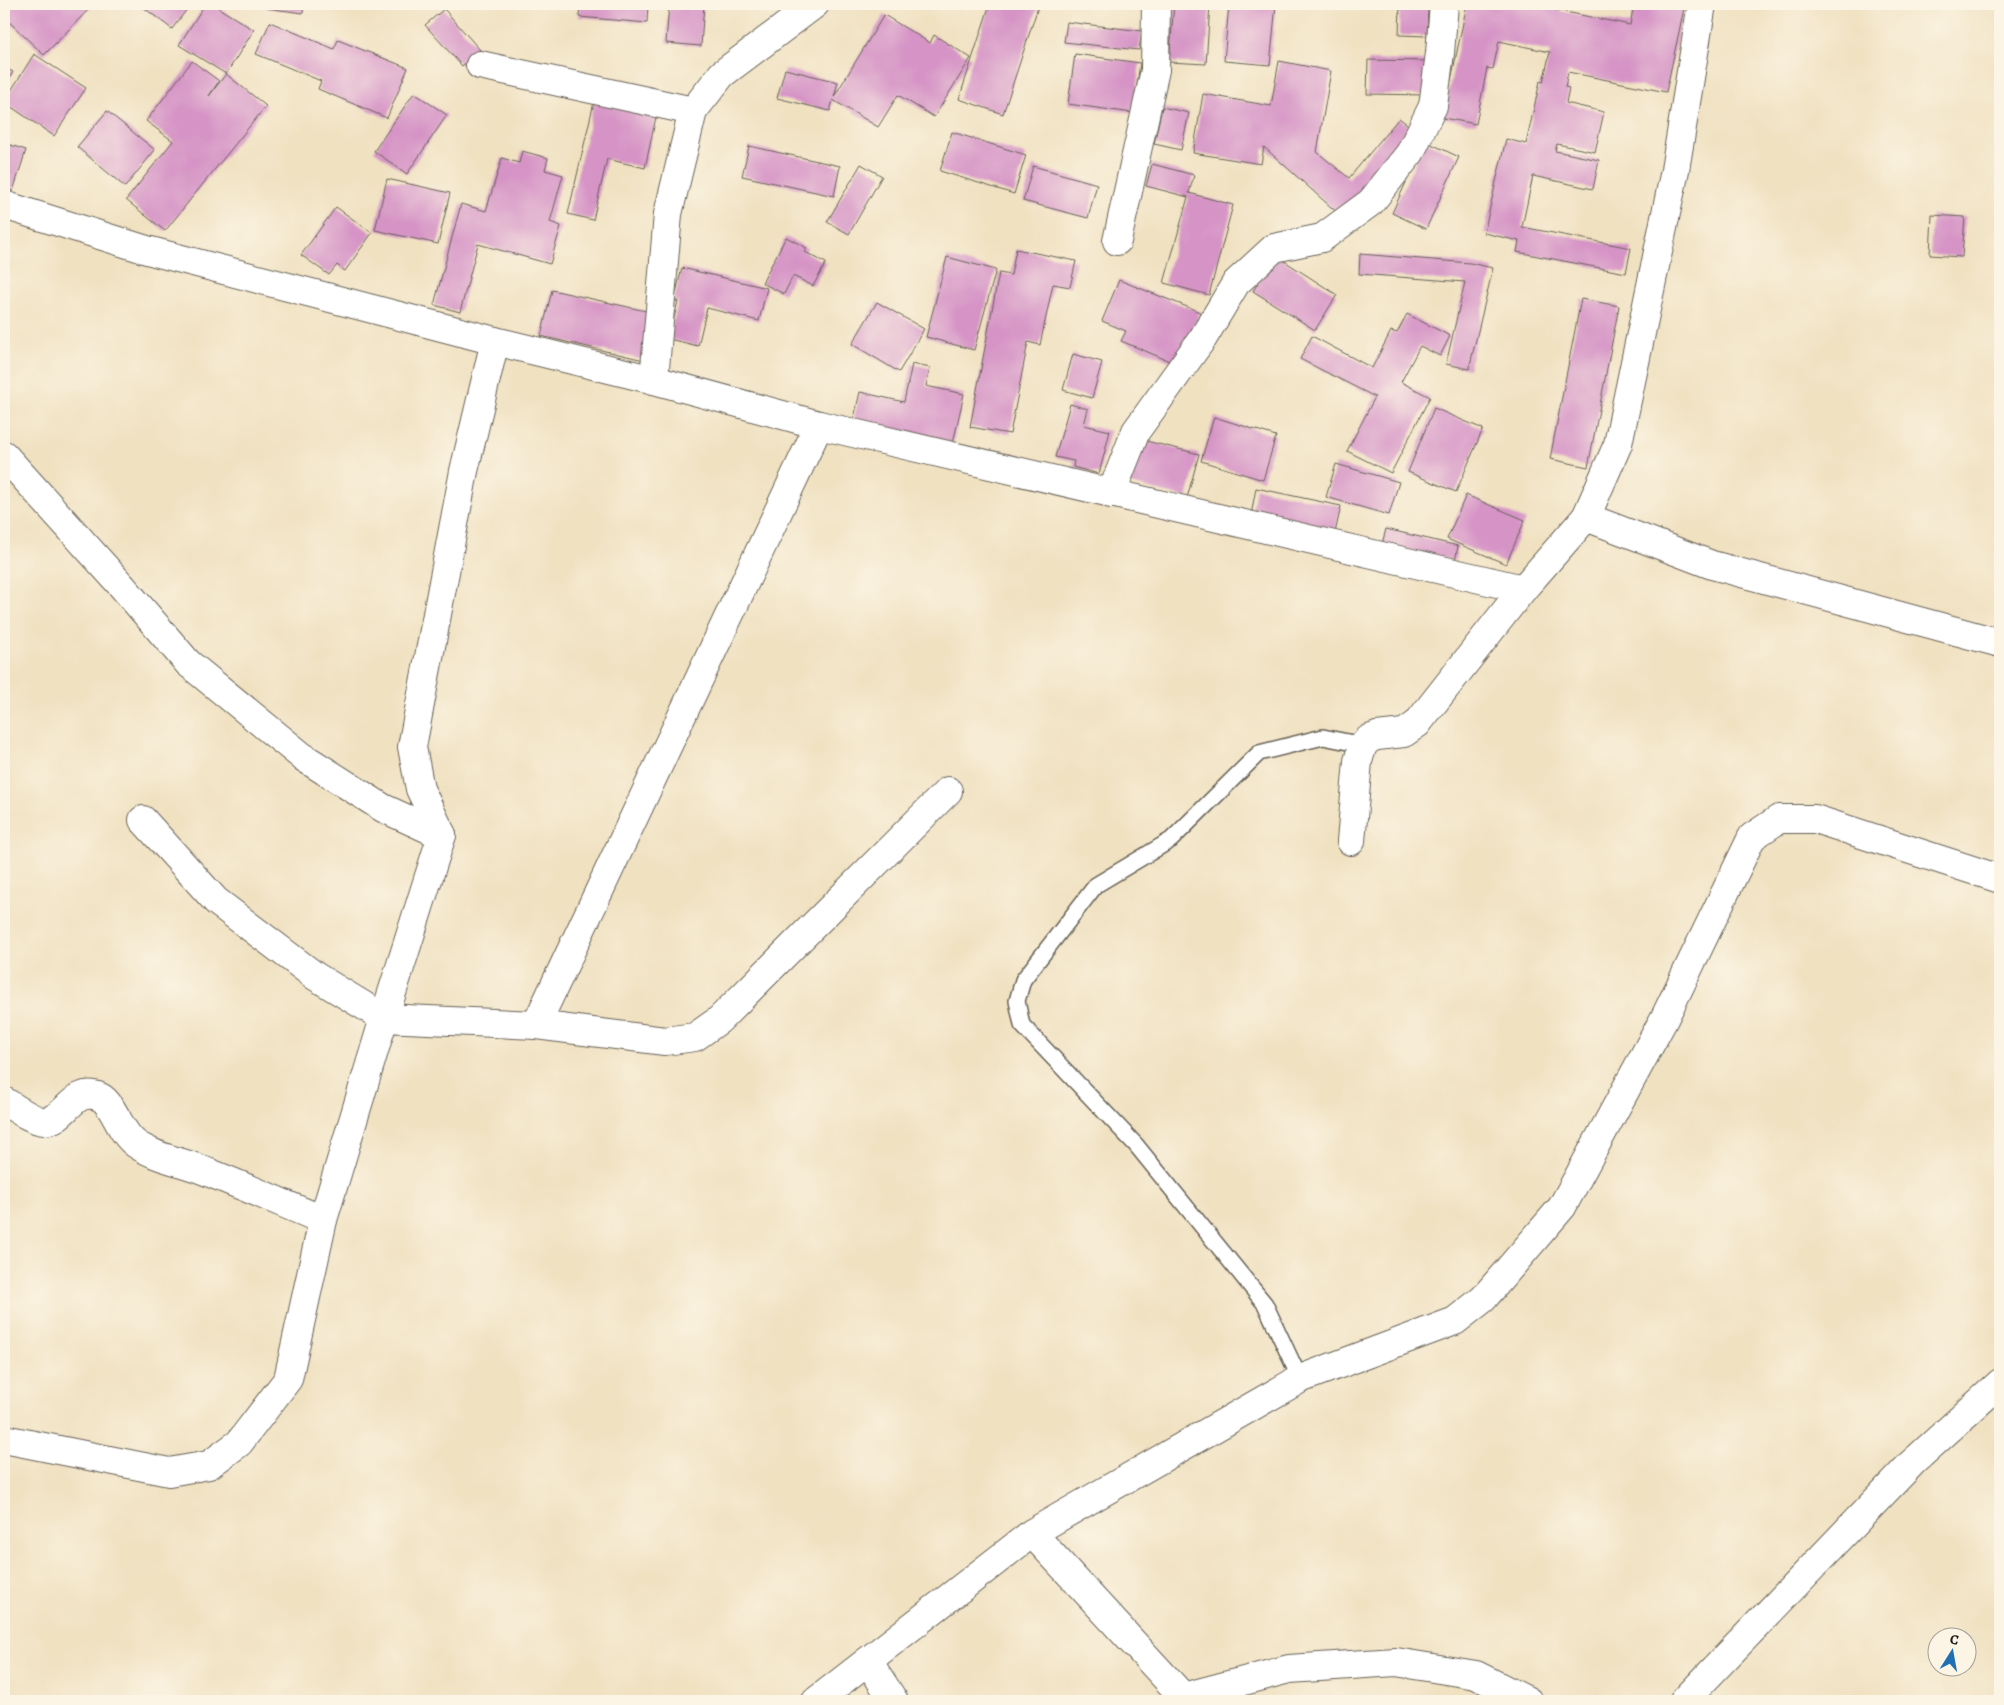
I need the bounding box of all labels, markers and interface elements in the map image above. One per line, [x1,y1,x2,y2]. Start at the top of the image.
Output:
north arrow [1926,1628,1976,1678]
text: С [1948,1630,1961,1650]

